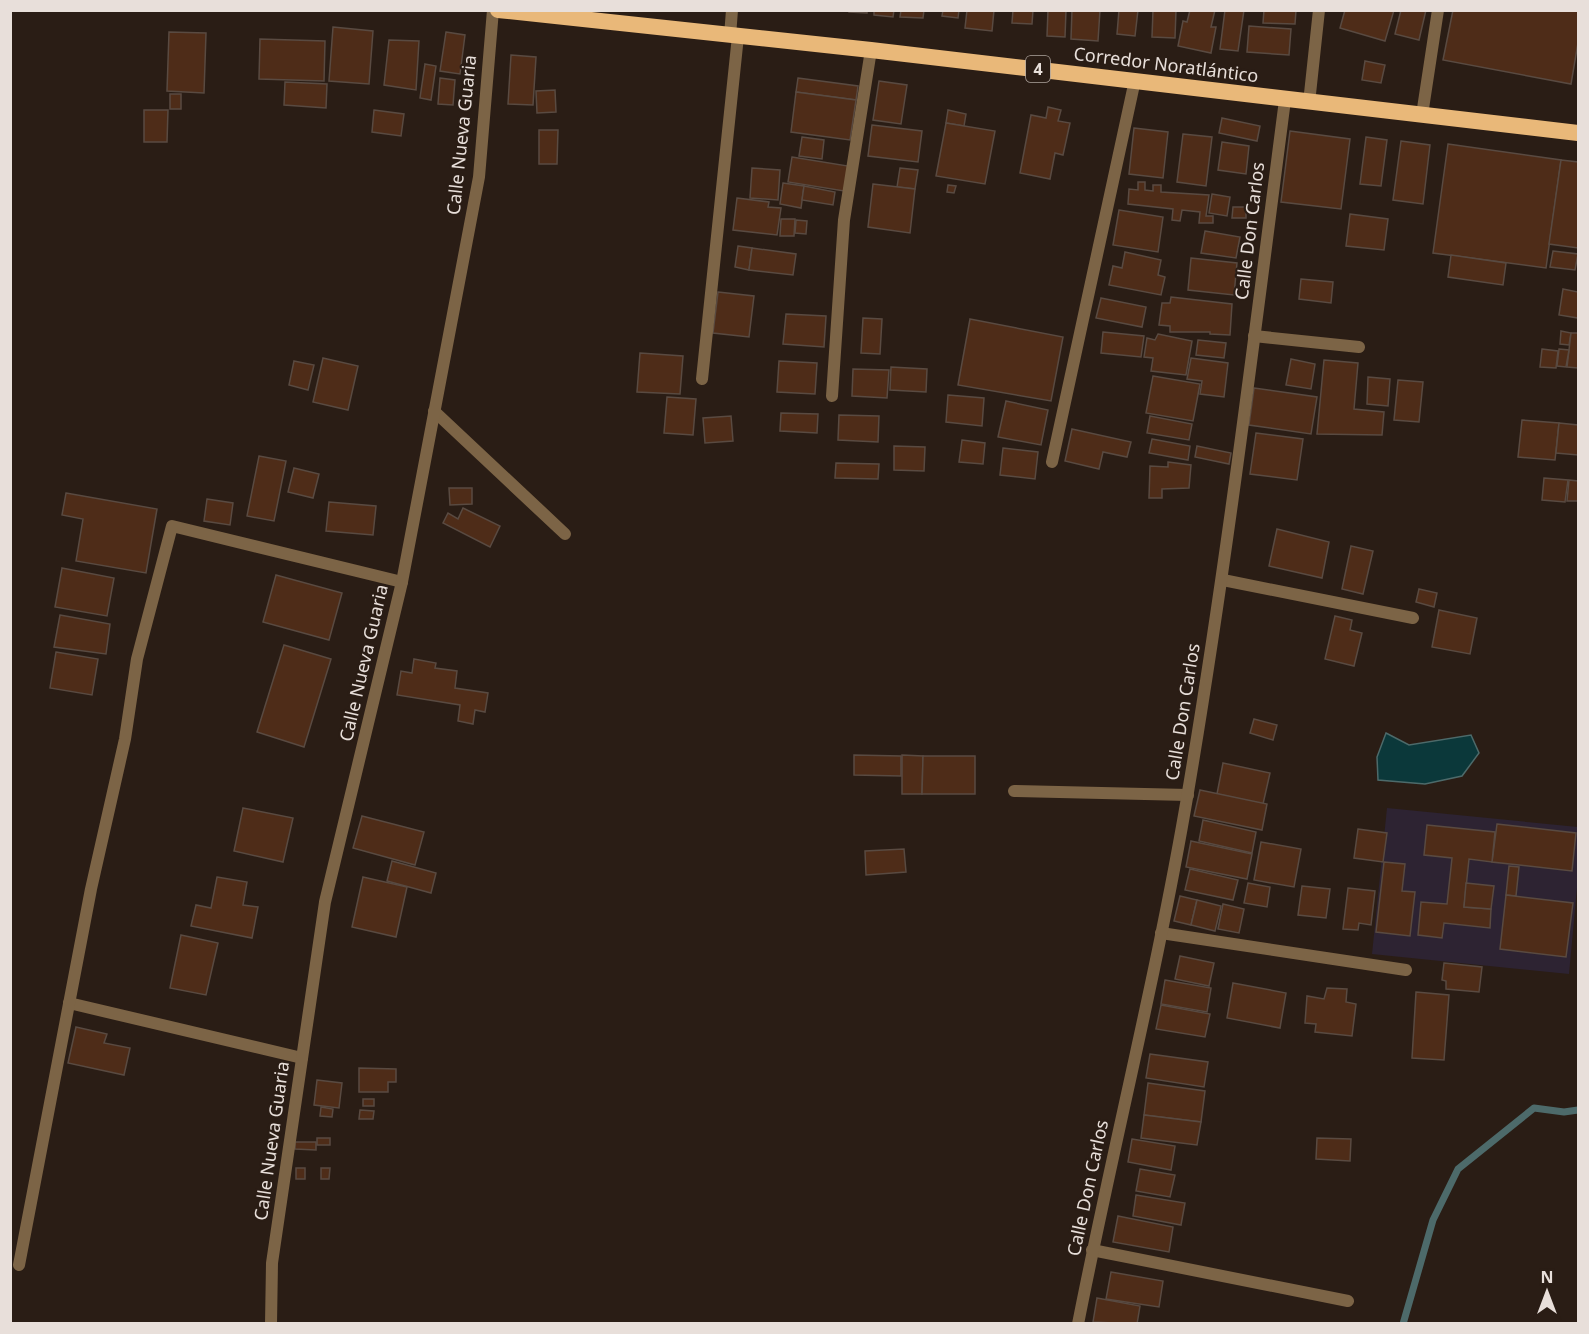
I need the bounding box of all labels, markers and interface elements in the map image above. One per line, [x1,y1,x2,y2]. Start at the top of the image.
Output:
street label: Corredor Noratlántico [1072,41,1260,87]
street label: Calle Nueva Guaria [441,54,481,216]
road number: 4 [1026,56,1050,82]
street label: Calle Don Carlos [1229,161,1269,301]
street label: Calle Nueva Guaria [333,582,393,744]
street label: Calle Don Carlos [1159,642,1205,782]
street label: Calle Nueva Guaria [248,1060,294,1222]
street label: Calle Don Carlos [1061,1118,1113,1258]
north arrow [1517,1262,1577,1322]
text: N [1540,1266,1554,1288]

